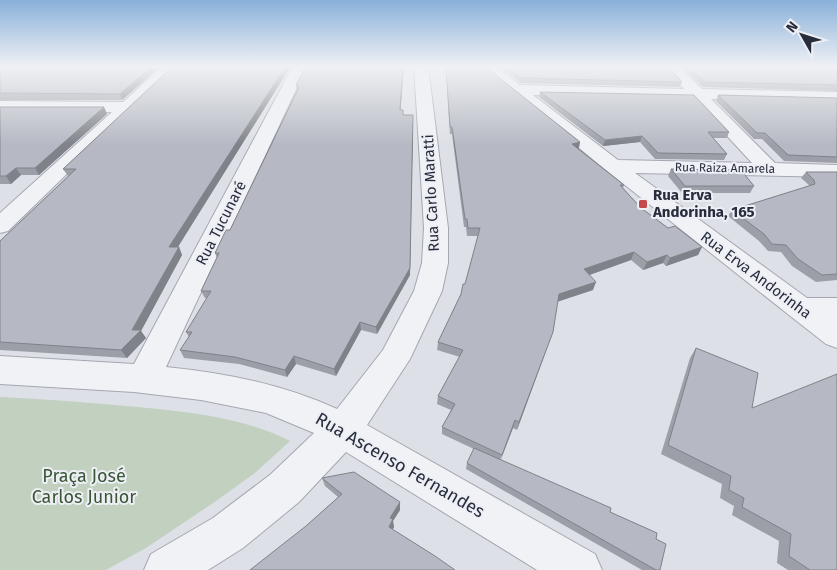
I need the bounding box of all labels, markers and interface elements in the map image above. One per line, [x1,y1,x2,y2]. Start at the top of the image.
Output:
north arrow [777,10,827,60]
text: N [783,18,802,36]
street label: Rua Carlo Maratti [419,134,443,252]
street label: Rua Raiza Amarela [675,160,775,176]
street label: Rua Tucunaré [192,178,250,268]
place label: Rua Erva Andorinha, 165 [652,186,755,221]
marker: Rua Erva Andorinha, 165 [637,198,649,210]
street label: Rua Erva Andorinha [697,228,815,322]
street label: Rua Ascenso Fernandes [311,408,489,522]
park label: Praça José Carlos Junior [32,465,136,508]

